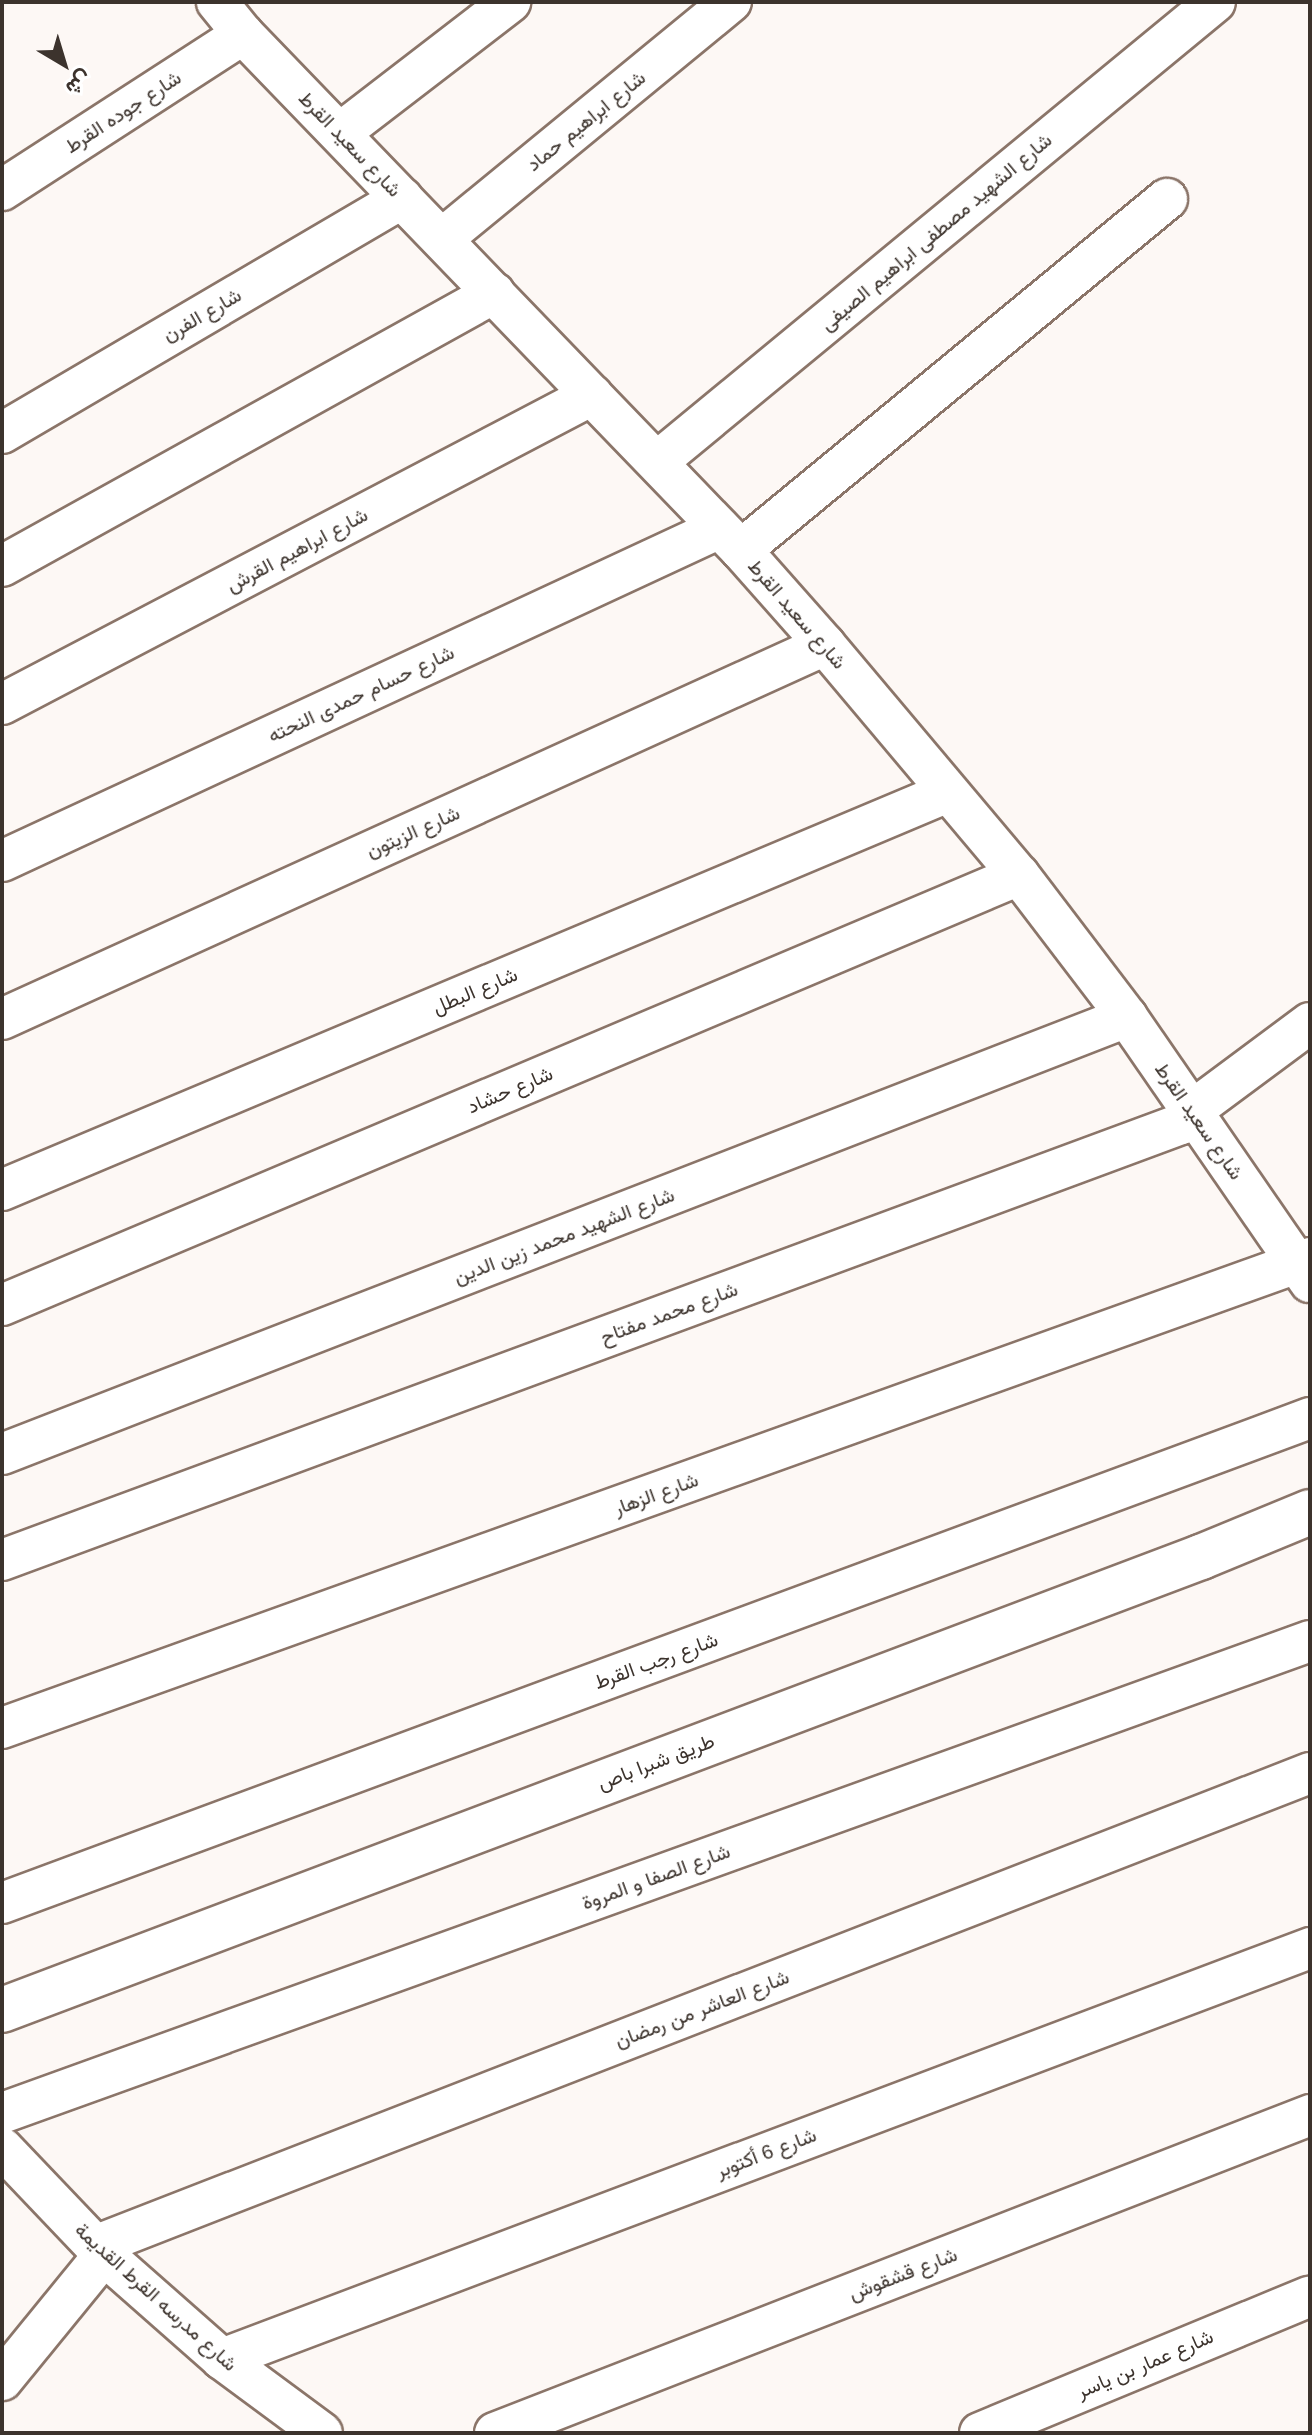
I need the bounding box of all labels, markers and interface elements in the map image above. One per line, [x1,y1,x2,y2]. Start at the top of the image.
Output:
north arrow [24,24,104,104]
street label: شارع جوده القرط [60,65,186,159]
street label: شارع ابراهيم حماد [522,66,650,176]
street label: شارع سعيد القرط [294,86,406,202]
street label: شارع الشهيد مصطفى ابراهيم الصيفى [815,128,1057,336]
street label: شارع الفرن [158,283,246,347]
street label: شارع ابراهيم القرش [222,503,372,597]
street label: شارع سعيد القرط [743,554,851,674]
street label: شارع حسام حمدى النحته [264,640,458,748]
street label: شارع الزيتون [363,801,463,863]
street label: شارع البطل [429,962,521,1020]
street label: شارع سعيد القرط [1150,1058,1248,1184]
street label: شارع حشاد [463,1061,557,1119]
street label: شارع الشهيد محمد زين الدين [450,1183,678,1289]
street label: شارع محمد مفتاح [597,1277,741,1349]
street label: شارع الزهار [610,1468,702,1520]
street label: شارع رجب القرط [591,1628,721,1694]
street label: طريق شبرا باص [594,1729,718,1795]
street label: شارع الصفا و المروة [579,1839,733,1915]
street label: شارع العاشر من رمضان [612,1965,792,2053]
street label: شارع 6 أكتوبر [712,2123,820,2183]
street label: شارع مدرسه القرط القديمة [70,2218,242,2376]
street label: شارع قشقوش [845,2242,961,2306]
street label: شارع عمار بن ياسر [1073,2324,1217,2404]

